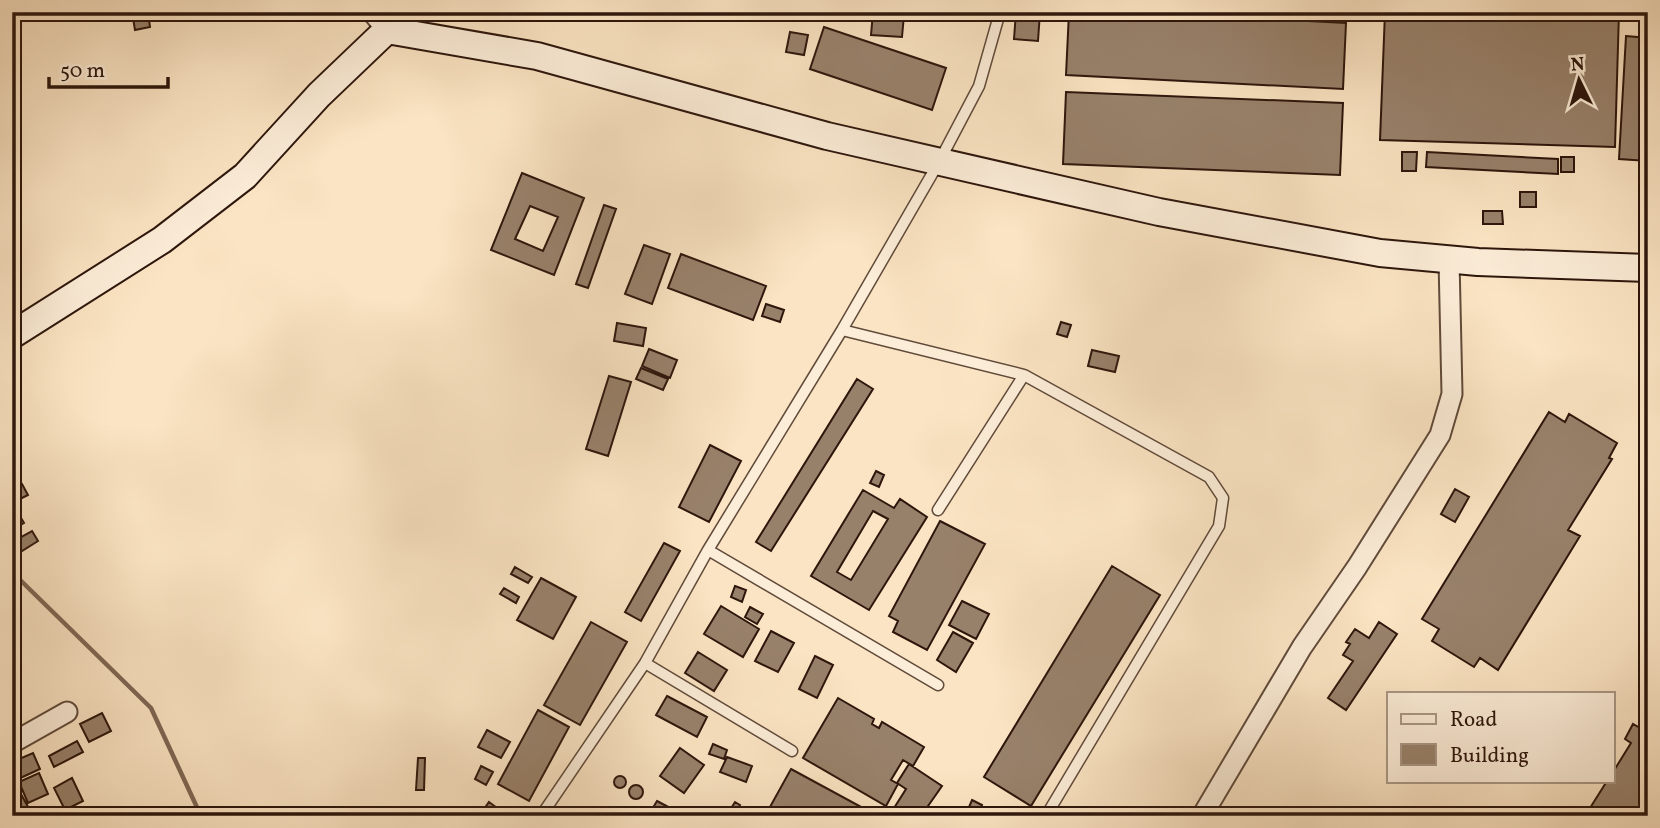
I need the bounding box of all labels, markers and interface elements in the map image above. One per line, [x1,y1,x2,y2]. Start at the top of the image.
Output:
scale bar [49,46,168,90]
north arrow [1544,46,1614,116]
text: N [1570,51,1586,79]
text: 50 m [60,57,105,86]
legend [1387,692,1614,782]
text: Road [1450,706,1497,735]
text: Building [1450,742,1529,771]

